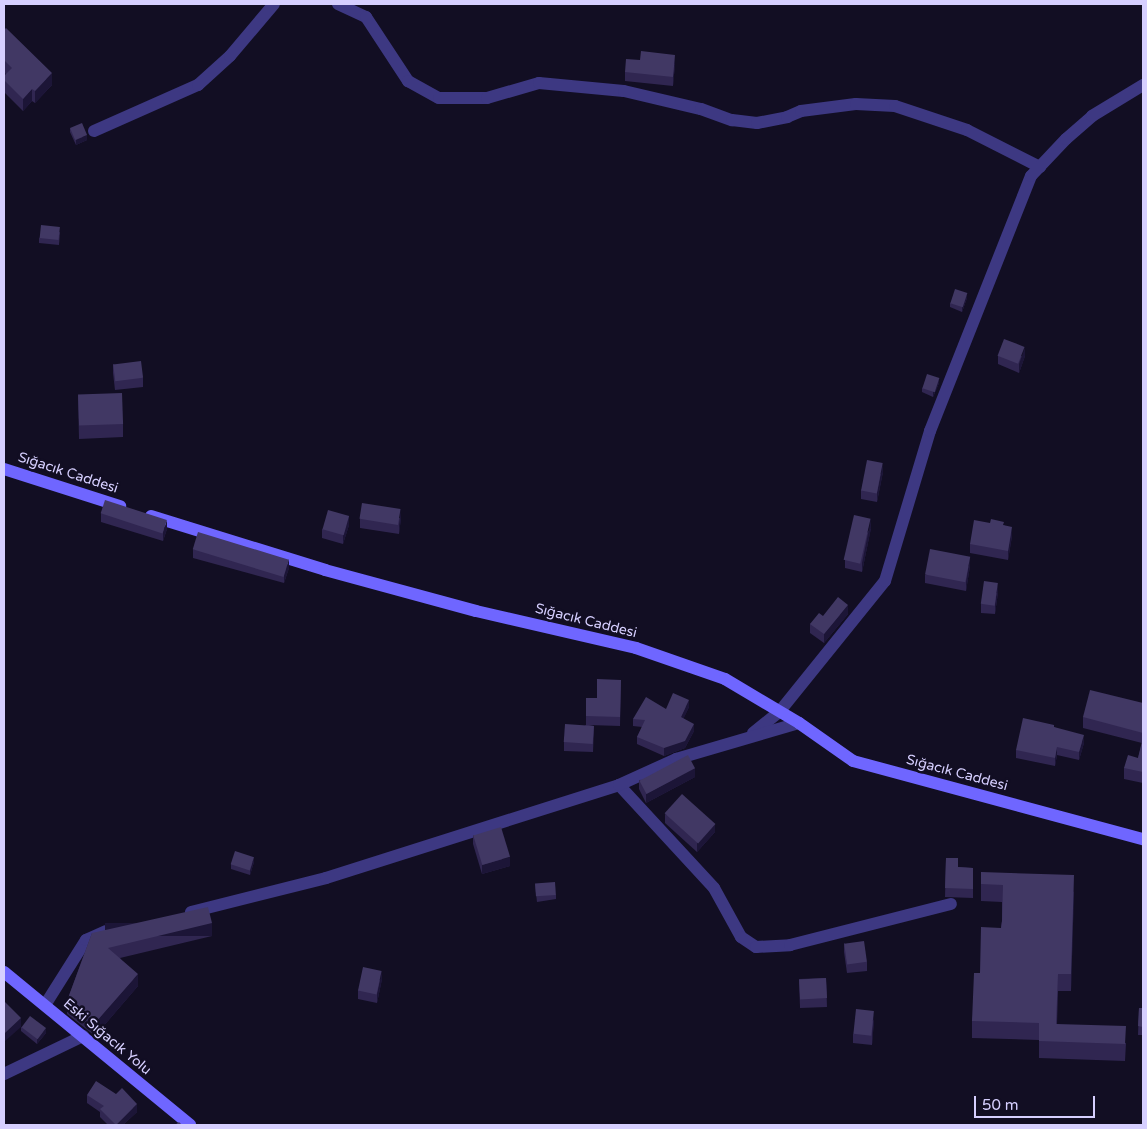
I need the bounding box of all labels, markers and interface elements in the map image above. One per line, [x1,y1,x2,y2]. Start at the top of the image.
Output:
street label: Sığacık Caddesi [16,449,120,497]
street label: Sığacık Caddesi [533,600,639,642]
street label: Sığacık Caddesi [904,751,1010,795]
street label: Eski Sığacık Yolu [60,995,154,1079]
scale bar [977,1086,1098,1118]
text: 50 m [982,1096,1019,1114]

